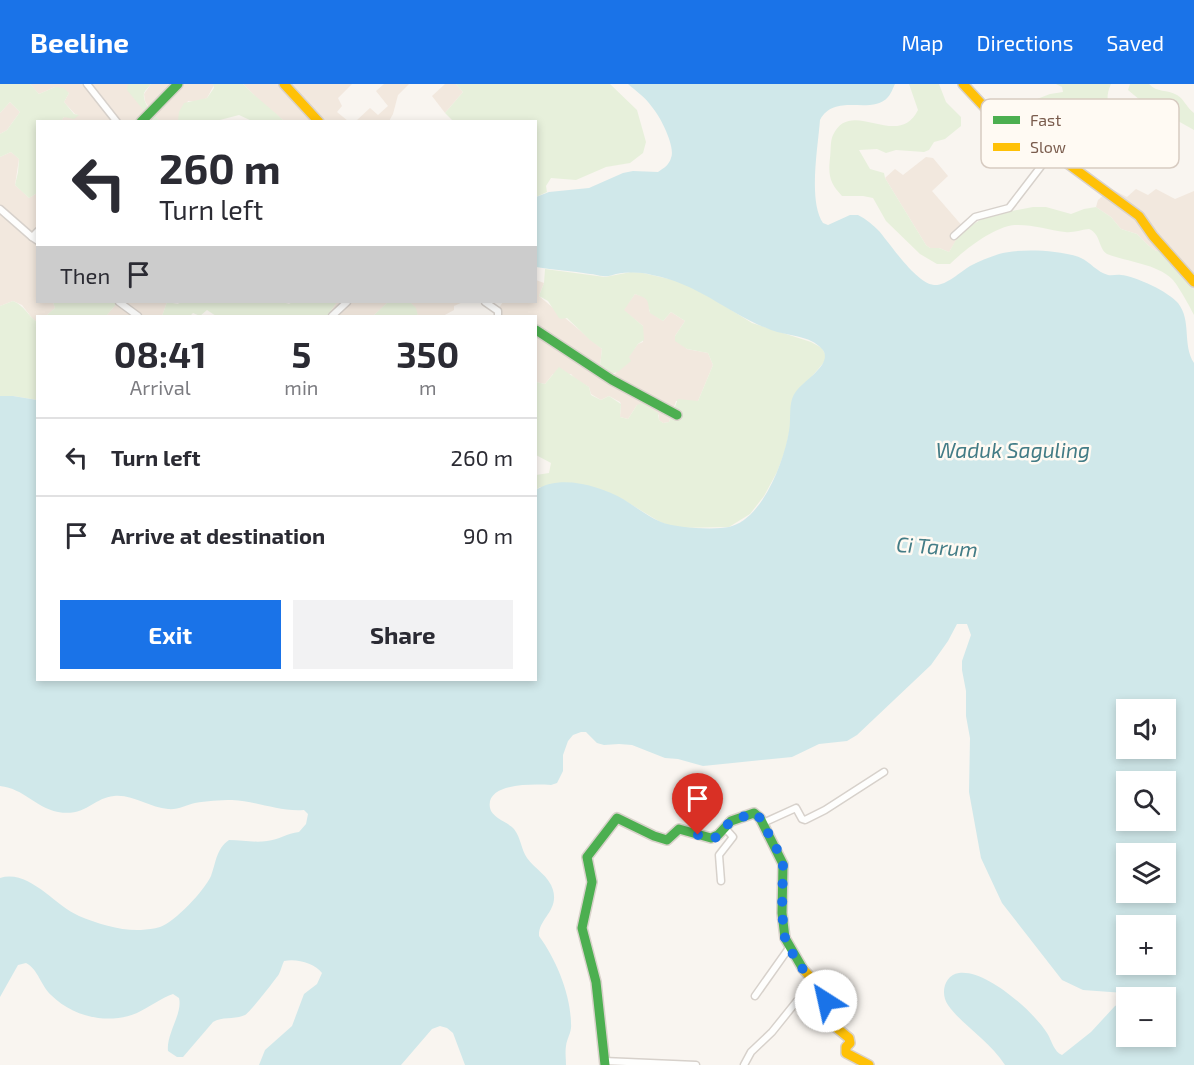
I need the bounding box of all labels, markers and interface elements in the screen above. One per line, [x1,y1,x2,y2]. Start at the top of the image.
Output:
text: Beeline [30,25,129,59]
text: Map [901,30,944,55]
text: Directions [977,30,1073,55]
text: Saved [1106,30,1164,55]
legend [981,99,1179,168]
text: Fast [1030,110,1061,129]
text: Slow [1030,137,1066,156]
text: 260 m [159,142,281,192]
icon: left [60,144,138,222]
text: Turn left [159,193,263,225]
icon: arrive [122,258,155,291]
text: Then [60,262,110,288]
text: 08:41 [114,332,207,375]
text: 5 [291,332,311,375]
text: 350 [396,332,459,375]
text: Arrival [130,375,191,399]
text: min [284,375,318,399]
text: m [419,375,436,399]
water label: Waduk Saguling [936,437,1090,462]
icon: left [60,441,93,474]
text: Turn left [111,444,200,470]
text: 260 m [451,444,513,470]
icon: arrive [60,519,93,552]
text: Arrive at destination [111,522,325,548]
text: 90 m [463,522,513,548]
water label: Ci Tarum [895,531,979,561]
button: Exit [60,600,281,669]
button: Share [293,600,513,669]
map controls [1116,699,1176,1047]
button: sound [1116,699,1176,759]
button: search [1116,771,1176,831]
pin [672,773,723,835]
icon: arrive [681,782,714,815]
button: layers [1116,843,1176,903]
button: + [1116,915,1176,975]
position arrow [794,969,858,1033]
button: − [1116,987,1176,1047]

